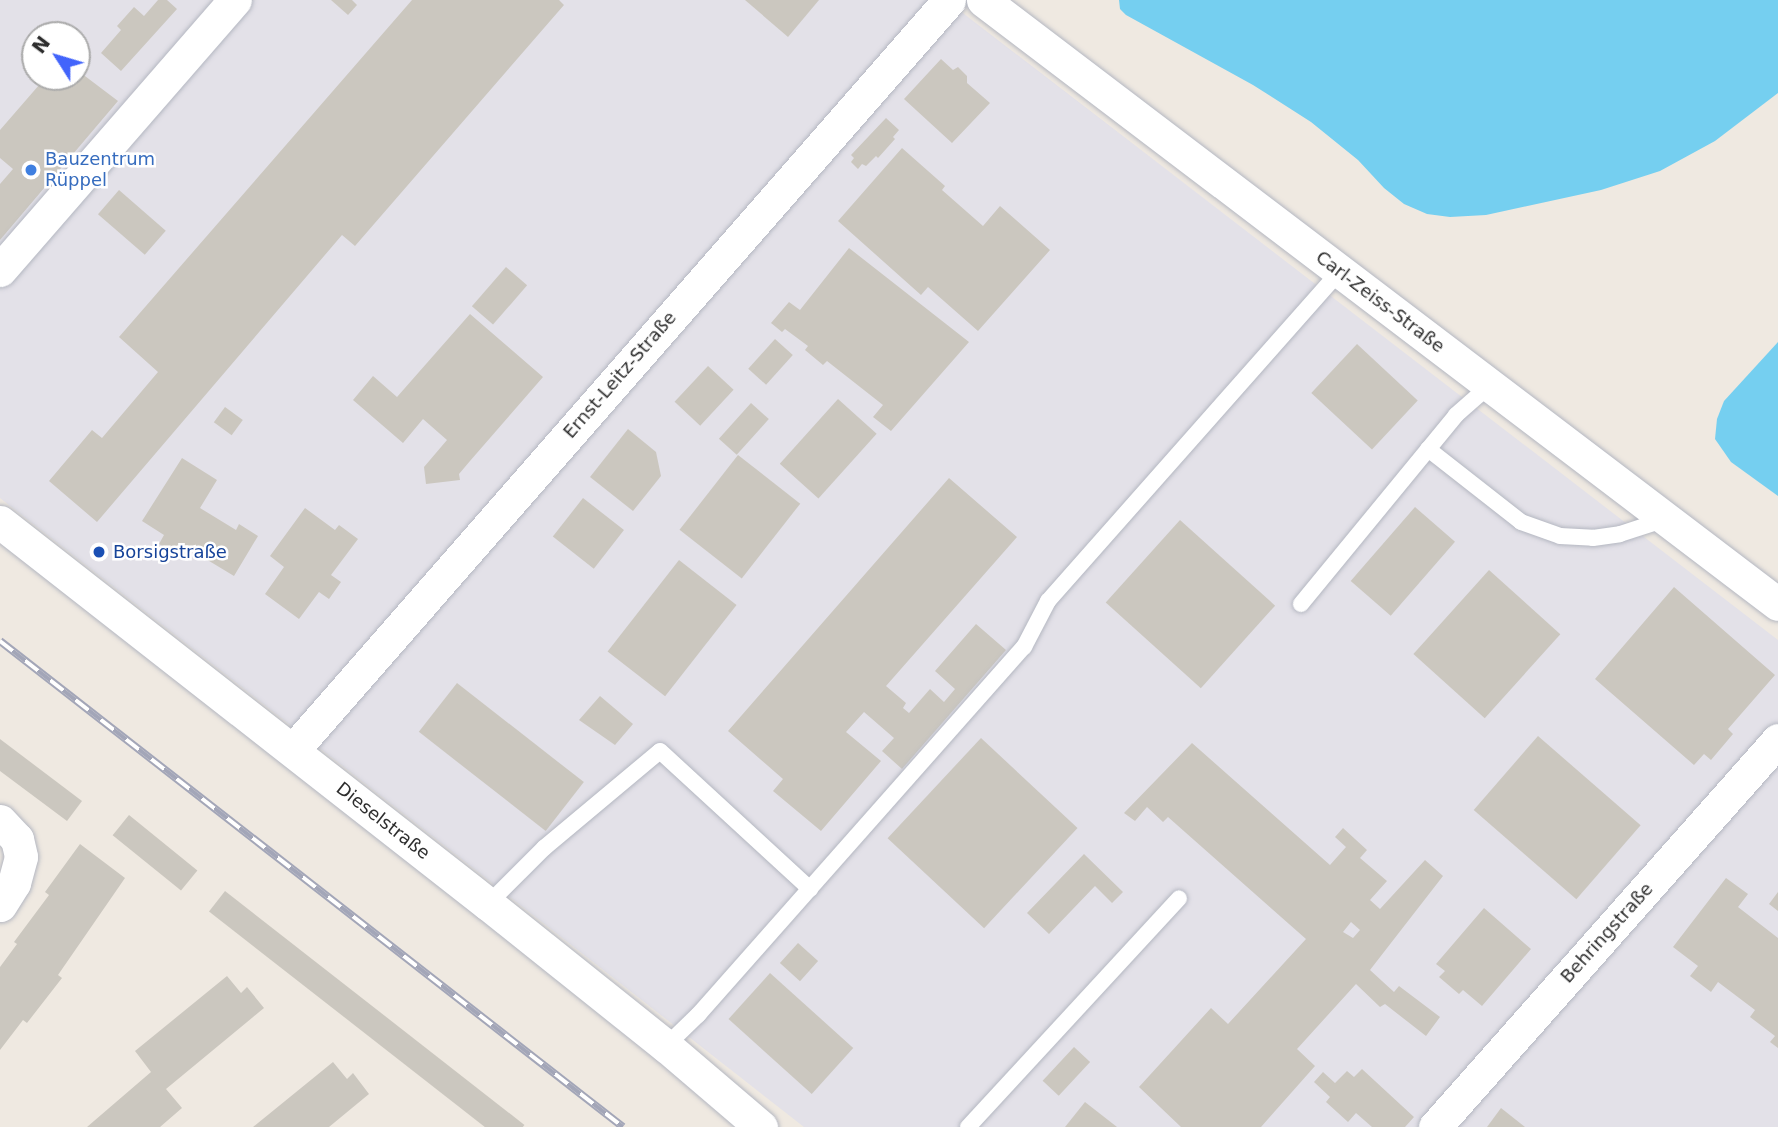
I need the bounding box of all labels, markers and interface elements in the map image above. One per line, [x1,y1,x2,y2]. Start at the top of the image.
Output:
north arrow [21,21,91,91]
text: N [27,32,54,58]
place label: Bauzentrum Rüppel [45,149,155,192]
marker: Bauzentrum Rüppel [23,162,39,178]
street label: Carl-Zeiss-Straße [1311,247,1449,357]
street label: Ernst-Leitz-Straße [559,307,681,443]
place label: Borsigstraße [113,541,227,563]
marker: Borsigstraße [91,544,107,560]
street label: Dieselstraße [332,778,434,864]
street label: Behringstraße [1556,878,1658,988]

